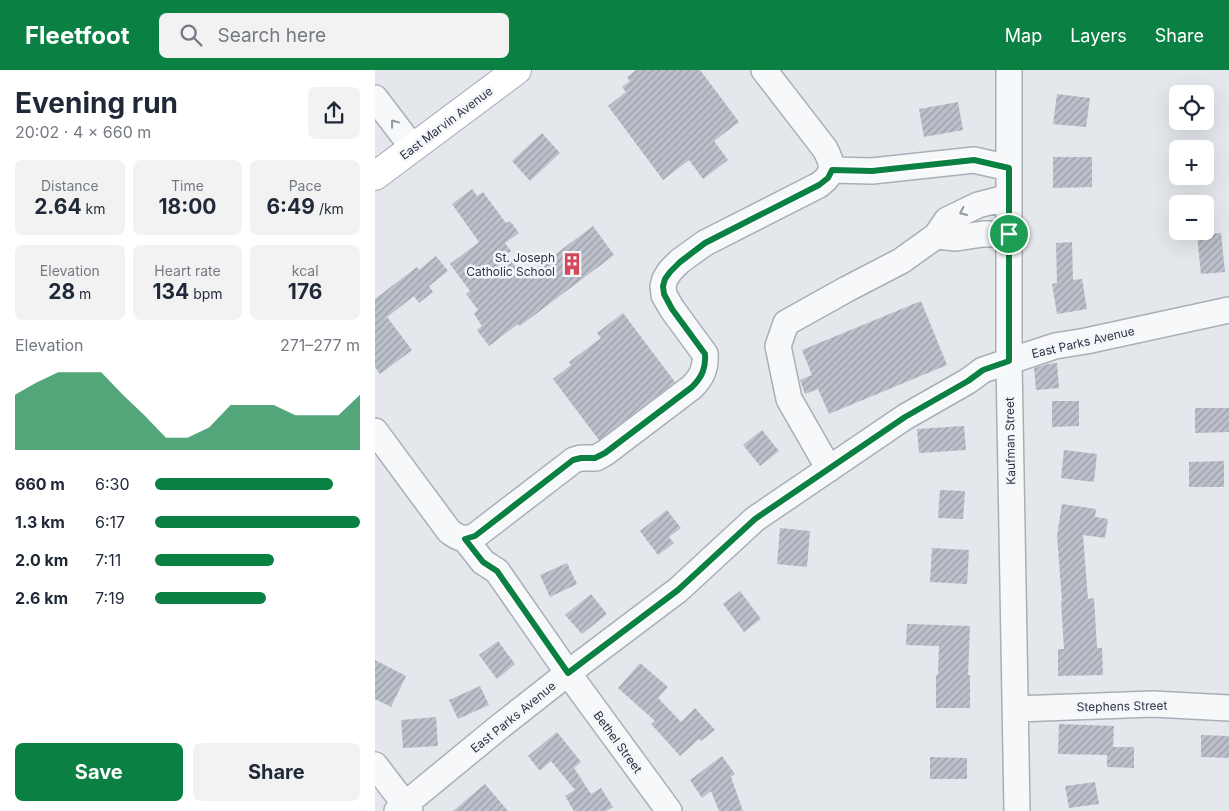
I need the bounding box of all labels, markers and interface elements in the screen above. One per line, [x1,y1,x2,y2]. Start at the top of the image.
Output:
search box [159,13,509,58]
text: Fleetfoot [25,21,129,50]
icon: search [177,21,205,49]
text: Search here [217,24,326,47]
text: Map [1005,25,1042,46]
text: Layers [1070,25,1127,46]
text: Share [1155,25,1204,46]
street label: East Marvin Avenue [397,83,495,163]
map controls [1169,85,1214,240]
button: locate [1169,85,1214,130]
text: Evening run [15,86,178,120]
button: share [308,87,360,139]
one-way arrow [391,119,400,129]
text: 20:02 · 4 × 660 m [15,122,151,142]
button: + [1169,140,1214,185]
text: Distance [41,177,99,194]
text: Time [171,177,204,194]
text: Pace [289,177,322,194]
text: 2.64 [34,194,82,219]
text: 18:00 [158,194,217,219]
text: 6:49 [266,194,315,219]
button: − [1169,195,1214,240]
text: km [82,200,106,217]
text: /km [315,200,344,217]
one-way arrow [959,206,968,217]
pin [988,213,1030,255]
icon: arrive [995,220,1023,248]
place label: St. Joseph Catholic School [466,250,555,279]
building icon: St. Joseph Catholic School [559,251,585,277]
text: Elevation [40,262,100,279]
text: Heart rate [154,262,221,279]
text: kcal [292,262,319,279]
text: 28 [48,279,75,304]
text: 134 [152,279,189,304]
text: 176 [288,279,322,304]
text: m [75,285,91,302]
text: bpm [189,285,223,302]
street label: East Parks Avenue [1030,323,1136,361]
text: Elevation [15,335,84,355]
text: 271–277 m [280,335,360,355]
street label: Kaufman Street [1002,397,1018,485]
text: 660 m [15,474,65,494]
text: 6:30 [95,474,130,494]
text: 1.3 km [15,512,65,532]
text: 6:17 [95,512,125,532]
text: 2.0 km [15,550,68,570]
text: 7:11 [95,550,121,570]
text: 2.6 km [15,588,68,608]
text: 7:19 [95,588,125,608]
street label: East Parks Avenue [467,678,559,756]
street label: Stephens Street [1077,698,1167,714]
street label: Bethel Street [590,708,646,776]
button: Save [15,743,183,801]
button: Share [193,743,360,801]

